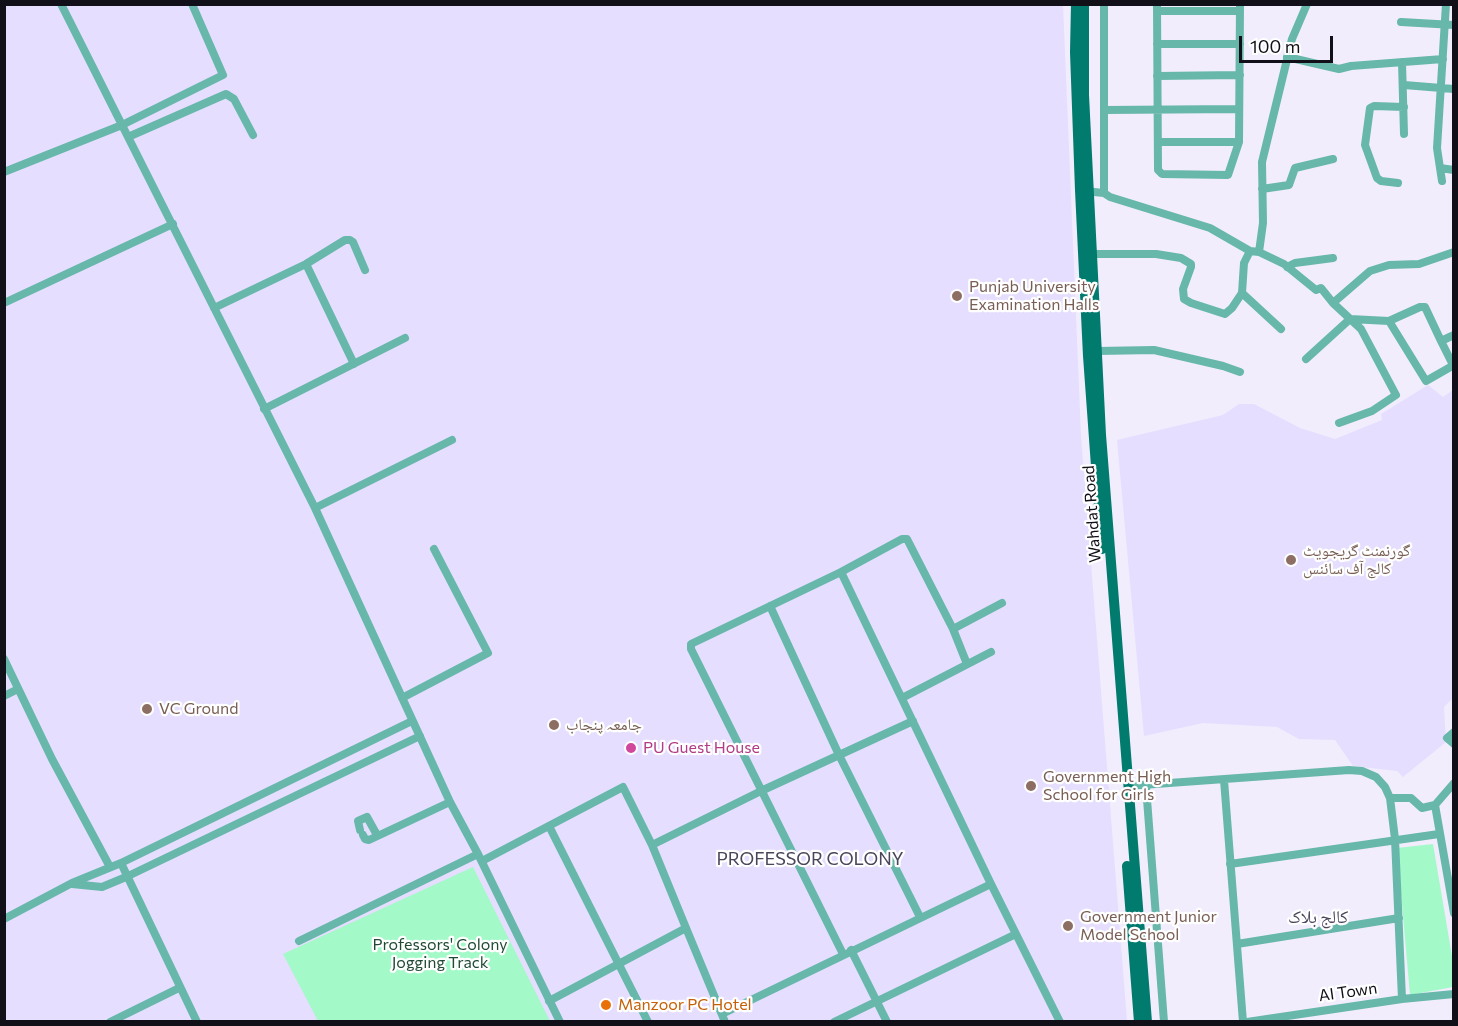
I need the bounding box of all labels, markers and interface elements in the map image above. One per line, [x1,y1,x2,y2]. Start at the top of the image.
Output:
scale bar [1242,24,1336,62]
text: 100 m [1250,35,1300,57]
place label: Punjab University Examination Halls [969,277,1099,315]
marker: Punjab University Examination Halls [950,289,964,303]
street label: Wahdat Road [1079,465,1105,563]
place label: گورنمنٹ گریجویٹ کالج آف سائنس [1303,541,1410,579]
marker: گورنمنٹ گریجویٹ کالج آف سائنس [1284,553,1298,567]
place label: VC Ground [159,699,238,719]
marker: VC Ground [140,702,154,716]
place label: جامعہ پنجاب [566,715,642,735]
marker: جامعہ پنجاب [547,718,561,732]
place label: PU Guest House [643,738,760,758]
marker: PU Guest House [624,741,638,755]
place label: Government High School for Girls [1043,767,1171,805]
marker: Government High School for Girls [1024,779,1038,793]
district label: PROFESSOR COLONY [704,848,916,870]
district label: کالج بلاک [1288,906,1348,928]
place label: Government Junior Model School [1080,907,1217,945]
marker: Government Junior Model School [1061,919,1075,933]
park label: Professors' Colony Jogging Track [372,935,508,973]
street label: AI Town [1318,978,1378,1006]
place label: Manzoor PC Hotel [618,995,752,1015]
marker: Manzoor PC Hotel [599,998,613,1012]

